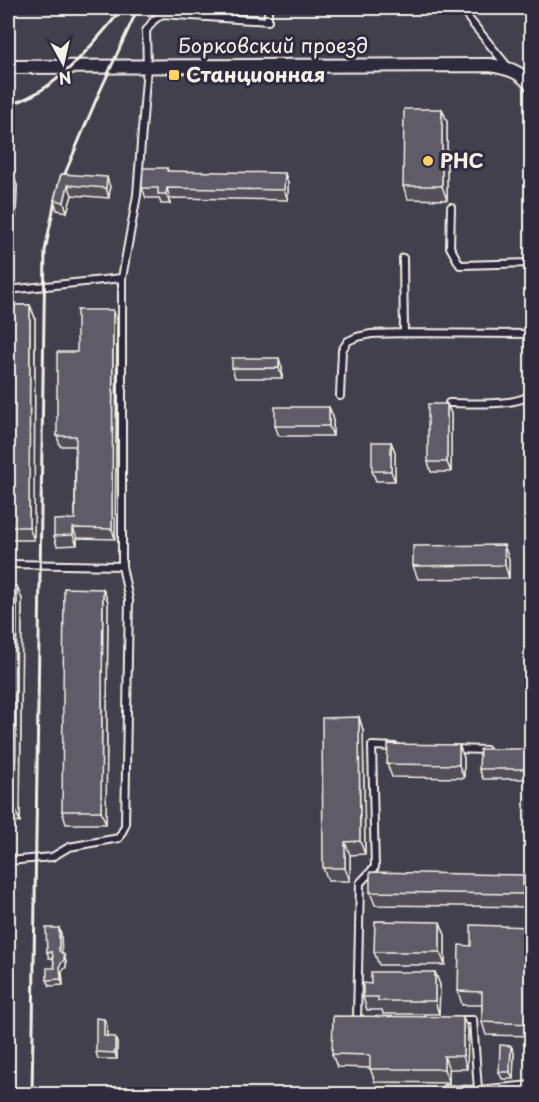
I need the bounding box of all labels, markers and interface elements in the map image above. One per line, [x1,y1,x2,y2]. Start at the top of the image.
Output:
street label: Борковский проезд [178,30,368,60]
north arrow [33,33,93,93]
place label: Станционная [186,59,325,89]
text: N [57,66,73,92]
marker: Станционная [167,68,181,82]
place label: РНС [440,145,484,175]
marker: РНС [421,154,435,168]

